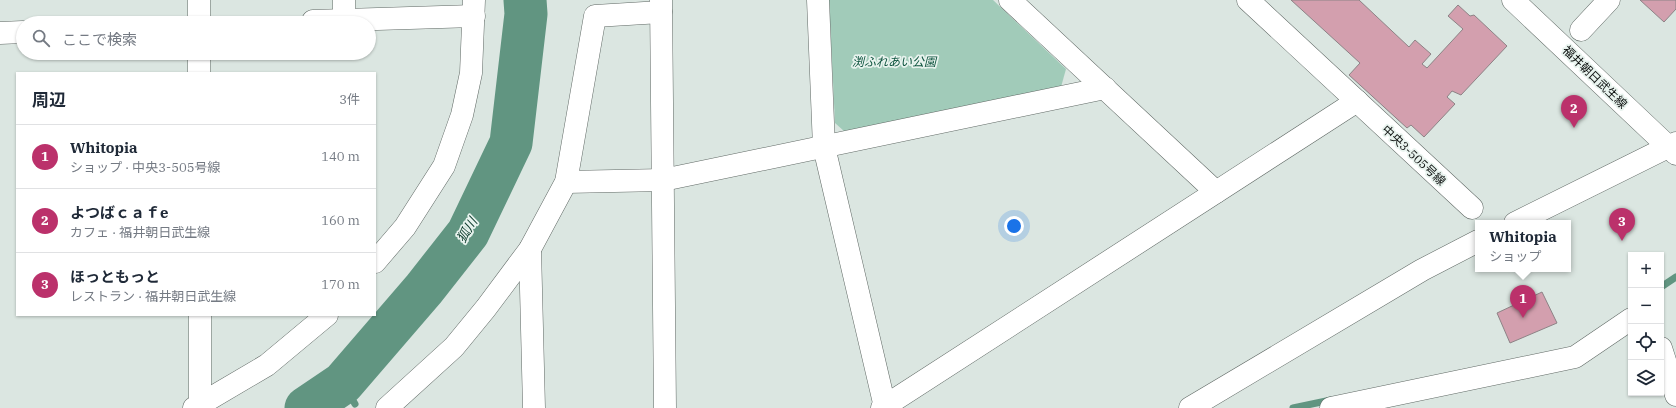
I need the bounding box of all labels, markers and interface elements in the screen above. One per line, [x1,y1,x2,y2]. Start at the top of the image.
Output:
search box [16,16,376,60]
icon: search [30,27,52,49]
text: ここで検索 [62,30,137,49]
street label: 福井朝日武生線 [1560,42,1630,112]
park label: 渕ふれあい公園 [852,54,938,69]
text: 周辺 [32,89,66,111]
text: 3件 [339,91,360,108]
pin: 2 [1561,95,1587,128]
street label: 中央3-505号線 [1379,122,1449,188]
text: Whitopia [70,138,138,157]
text: 1 [41,148,49,165]
text: 140 m [321,148,360,165]
text: ショップ · 中央3-505号線 [70,159,221,176]
text: よつばｃａｆe [70,203,169,222]
pin: 3 [1609,208,1635,241]
text: 2 [41,212,49,229]
text: 160 m [321,212,360,229]
water label: 狐川 [453,213,482,246]
your location [1004,216,1024,236]
popup [1475,220,1571,272]
text: カフェ · 福井朝日武生線 [70,224,210,241]
text: Whitopia [1489,227,1557,246]
text: ショップ [1489,248,1541,265]
map controls [1628,252,1664,396]
button: + [1628,252,1664,288]
text: ほっともっと [70,267,160,286]
text: 3 [41,276,49,293]
text: 170 m [321,276,360,293]
pin: 1 [1510,285,1536,318]
text: レストラン · 福井朝日武生線 [70,288,236,305]
button: − [1628,288,1664,324]
button: locate [1628,324,1664,360]
button: layers [1628,360,1664,396]

